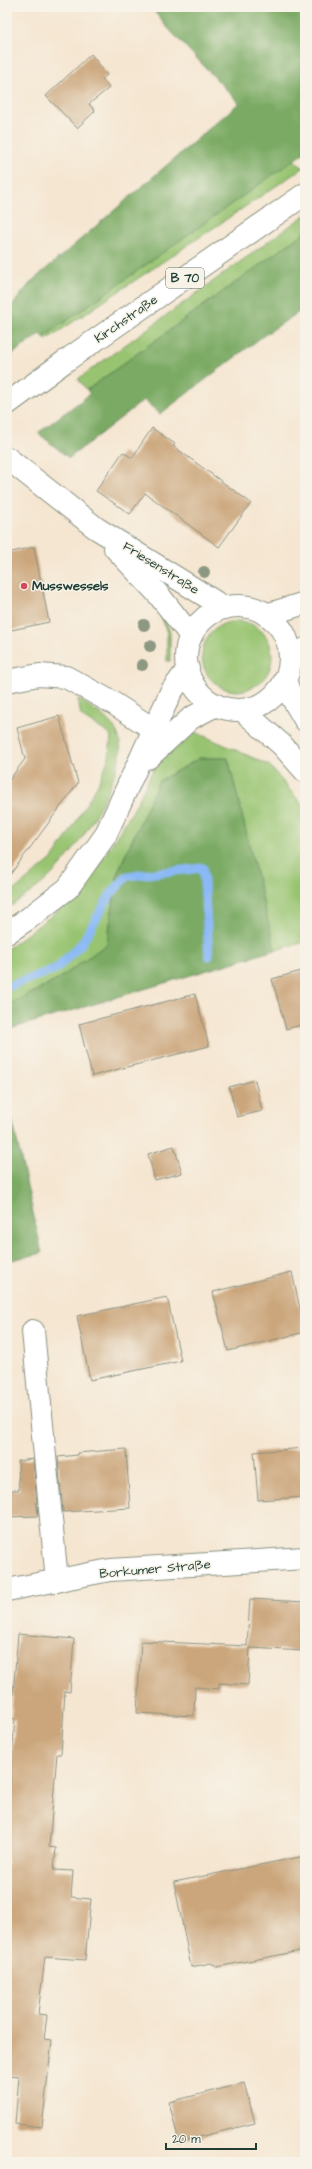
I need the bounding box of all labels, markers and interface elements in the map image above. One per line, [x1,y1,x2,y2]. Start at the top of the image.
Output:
road number: B 70 [166,268,204,288]
street label: Kirchstraße [91,291,161,347]
street label: Friesenstraße [119,537,203,599]
place label: Musswessels [32,577,109,595]
marker: Musswessels [19,581,29,591]
street label: Borkumer Straße [99,1555,211,1583]
scale bar [166,2125,256,2151]
text: 20 m [172,2131,201,2148]

